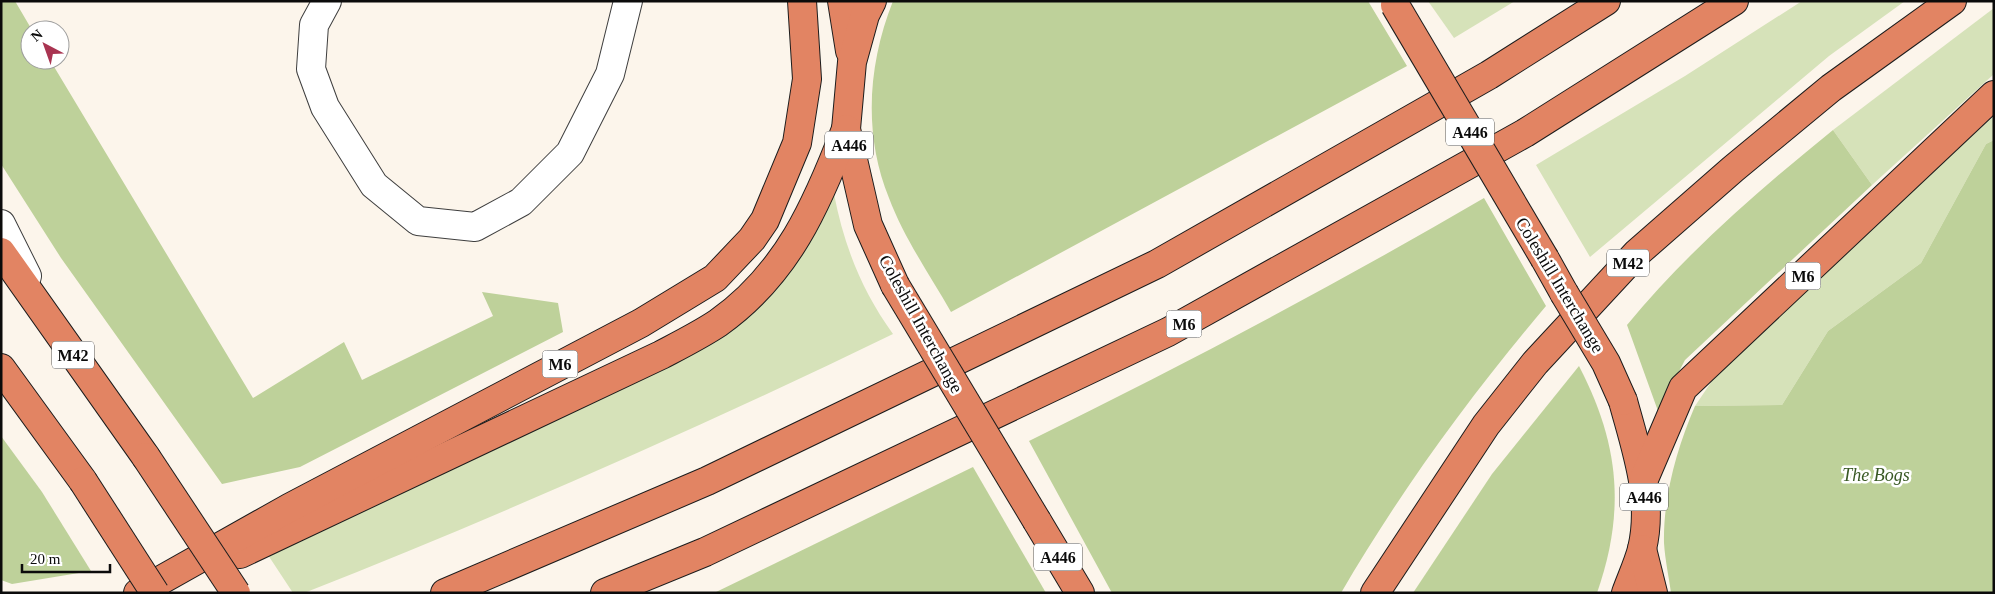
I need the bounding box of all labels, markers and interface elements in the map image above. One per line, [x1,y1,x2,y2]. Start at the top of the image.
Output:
north arrow [20,20,70,70]
text: N [28,27,46,45]
road number: A446 [1446,118,1494,146]
road number: A446 [825,132,873,158]
street label: Coleshill Interchange [1512,214,1608,356]
road number: M42 [1607,250,1649,276]
street label: Coleshill Interchange [875,252,967,396]
road number: M6 [1786,262,1820,290]
road number: M6 [1166,310,1202,338]
road number: M42 [52,342,94,368]
road number: M6 [542,350,578,378]
park label: The Bogs [1842,465,1910,485]
road number: A446 [1620,484,1668,511]
scale bar [22,542,110,574]
road number: A446 [1034,544,1082,570]
text: 20 m [30,551,61,567]

